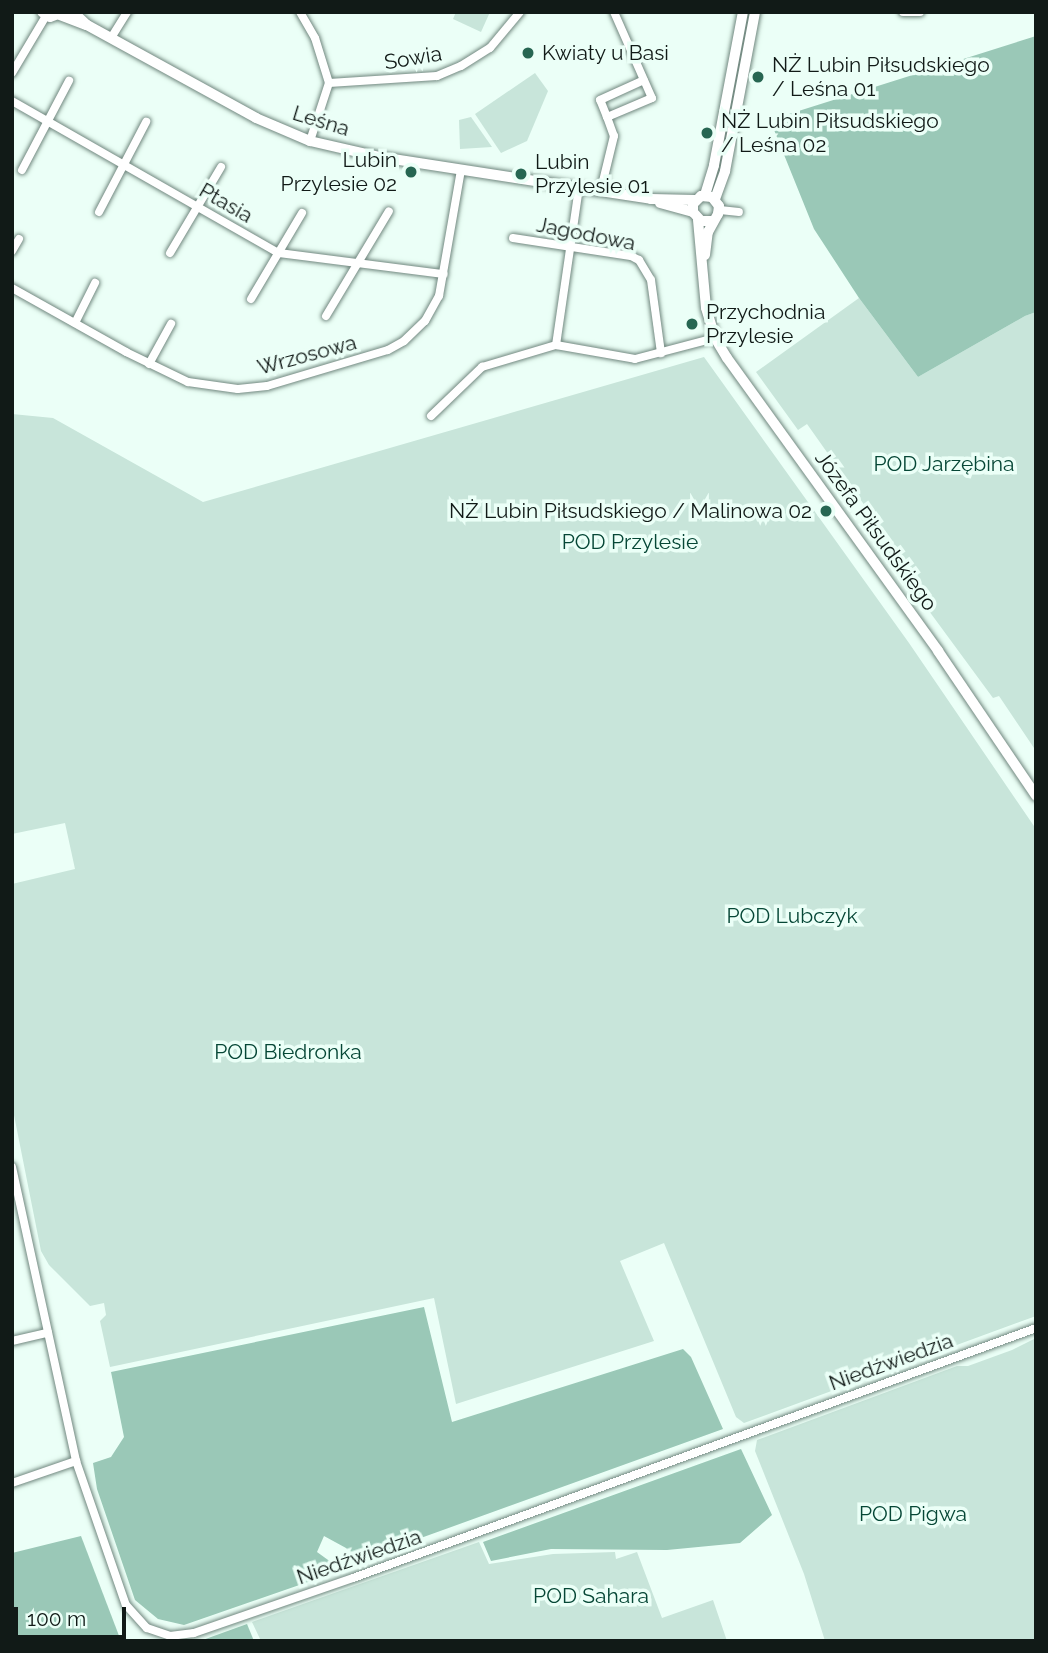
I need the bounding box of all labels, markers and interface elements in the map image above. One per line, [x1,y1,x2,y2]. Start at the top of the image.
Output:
place label: Kwiaty u Basi [542,40,670,66]
street label: Sowia [382,41,444,75]
marker: Kwiaty u Basi [520,45,536,61]
place label: NŻ Lubin Piłsudskiego / Leśna 01 [772,52,990,102]
marker: NŻ Lubin Piłsudskiego / Leśna 01 [750,69,766,85]
street label: Leśna [290,100,352,142]
place label: NŻ Lubin Piłsudskiego / Leśna 02 [721,108,939,158]
marker: NŻ Lubin Piłsudskiego / Leśna 02 [699,125,715,141]
place label: Lubin Przylesie 02 [281,147,397,197]
place label: Lubin Przylesie 01 [535,149,649,199]
marker: Lubin Przylesie 02 [403,164,419,180]
marker: Lubin Przylesie 01 [513,166,529,182]
street label: Ptasia [195,178,257,228]
street label: Jagodowa [534,212,638,256]
place label: Przychodnia Przylesie [706,299,825,349]
marker: Przychodnia Przylesie [684,316,700,332]
street label: Wrzosowa [255,330,359,380]
street label: Józefa Piłsudskiego [810,446,942,616]
park label: POD Jarzębina [873,451,1015,477]
place label: NŻ Lubin Piłsudskiego / Malinowa 02 [449,498,812,524]
marker: NŻ Lubin Piłsudskiego / Malinowa 02 [818,503,834,519]
park label: POD Przylesie [562,529,698,555]
park label: POD Lubczyk [726,903,858,929]
park label: POD Biedronka [214,1039,362,1065]
street label: Niedźwiedzia [826,1328,956,1396]
park label: POD Pigwa [859,1501,967,1527]
street label: Niedźwiedzia [293,1524,425,1590]
park label: POD Sahara [533,1583,649,1609]
scale bar [18,1594,130,1638]
text: 100 m [27,1606,86,1631]

